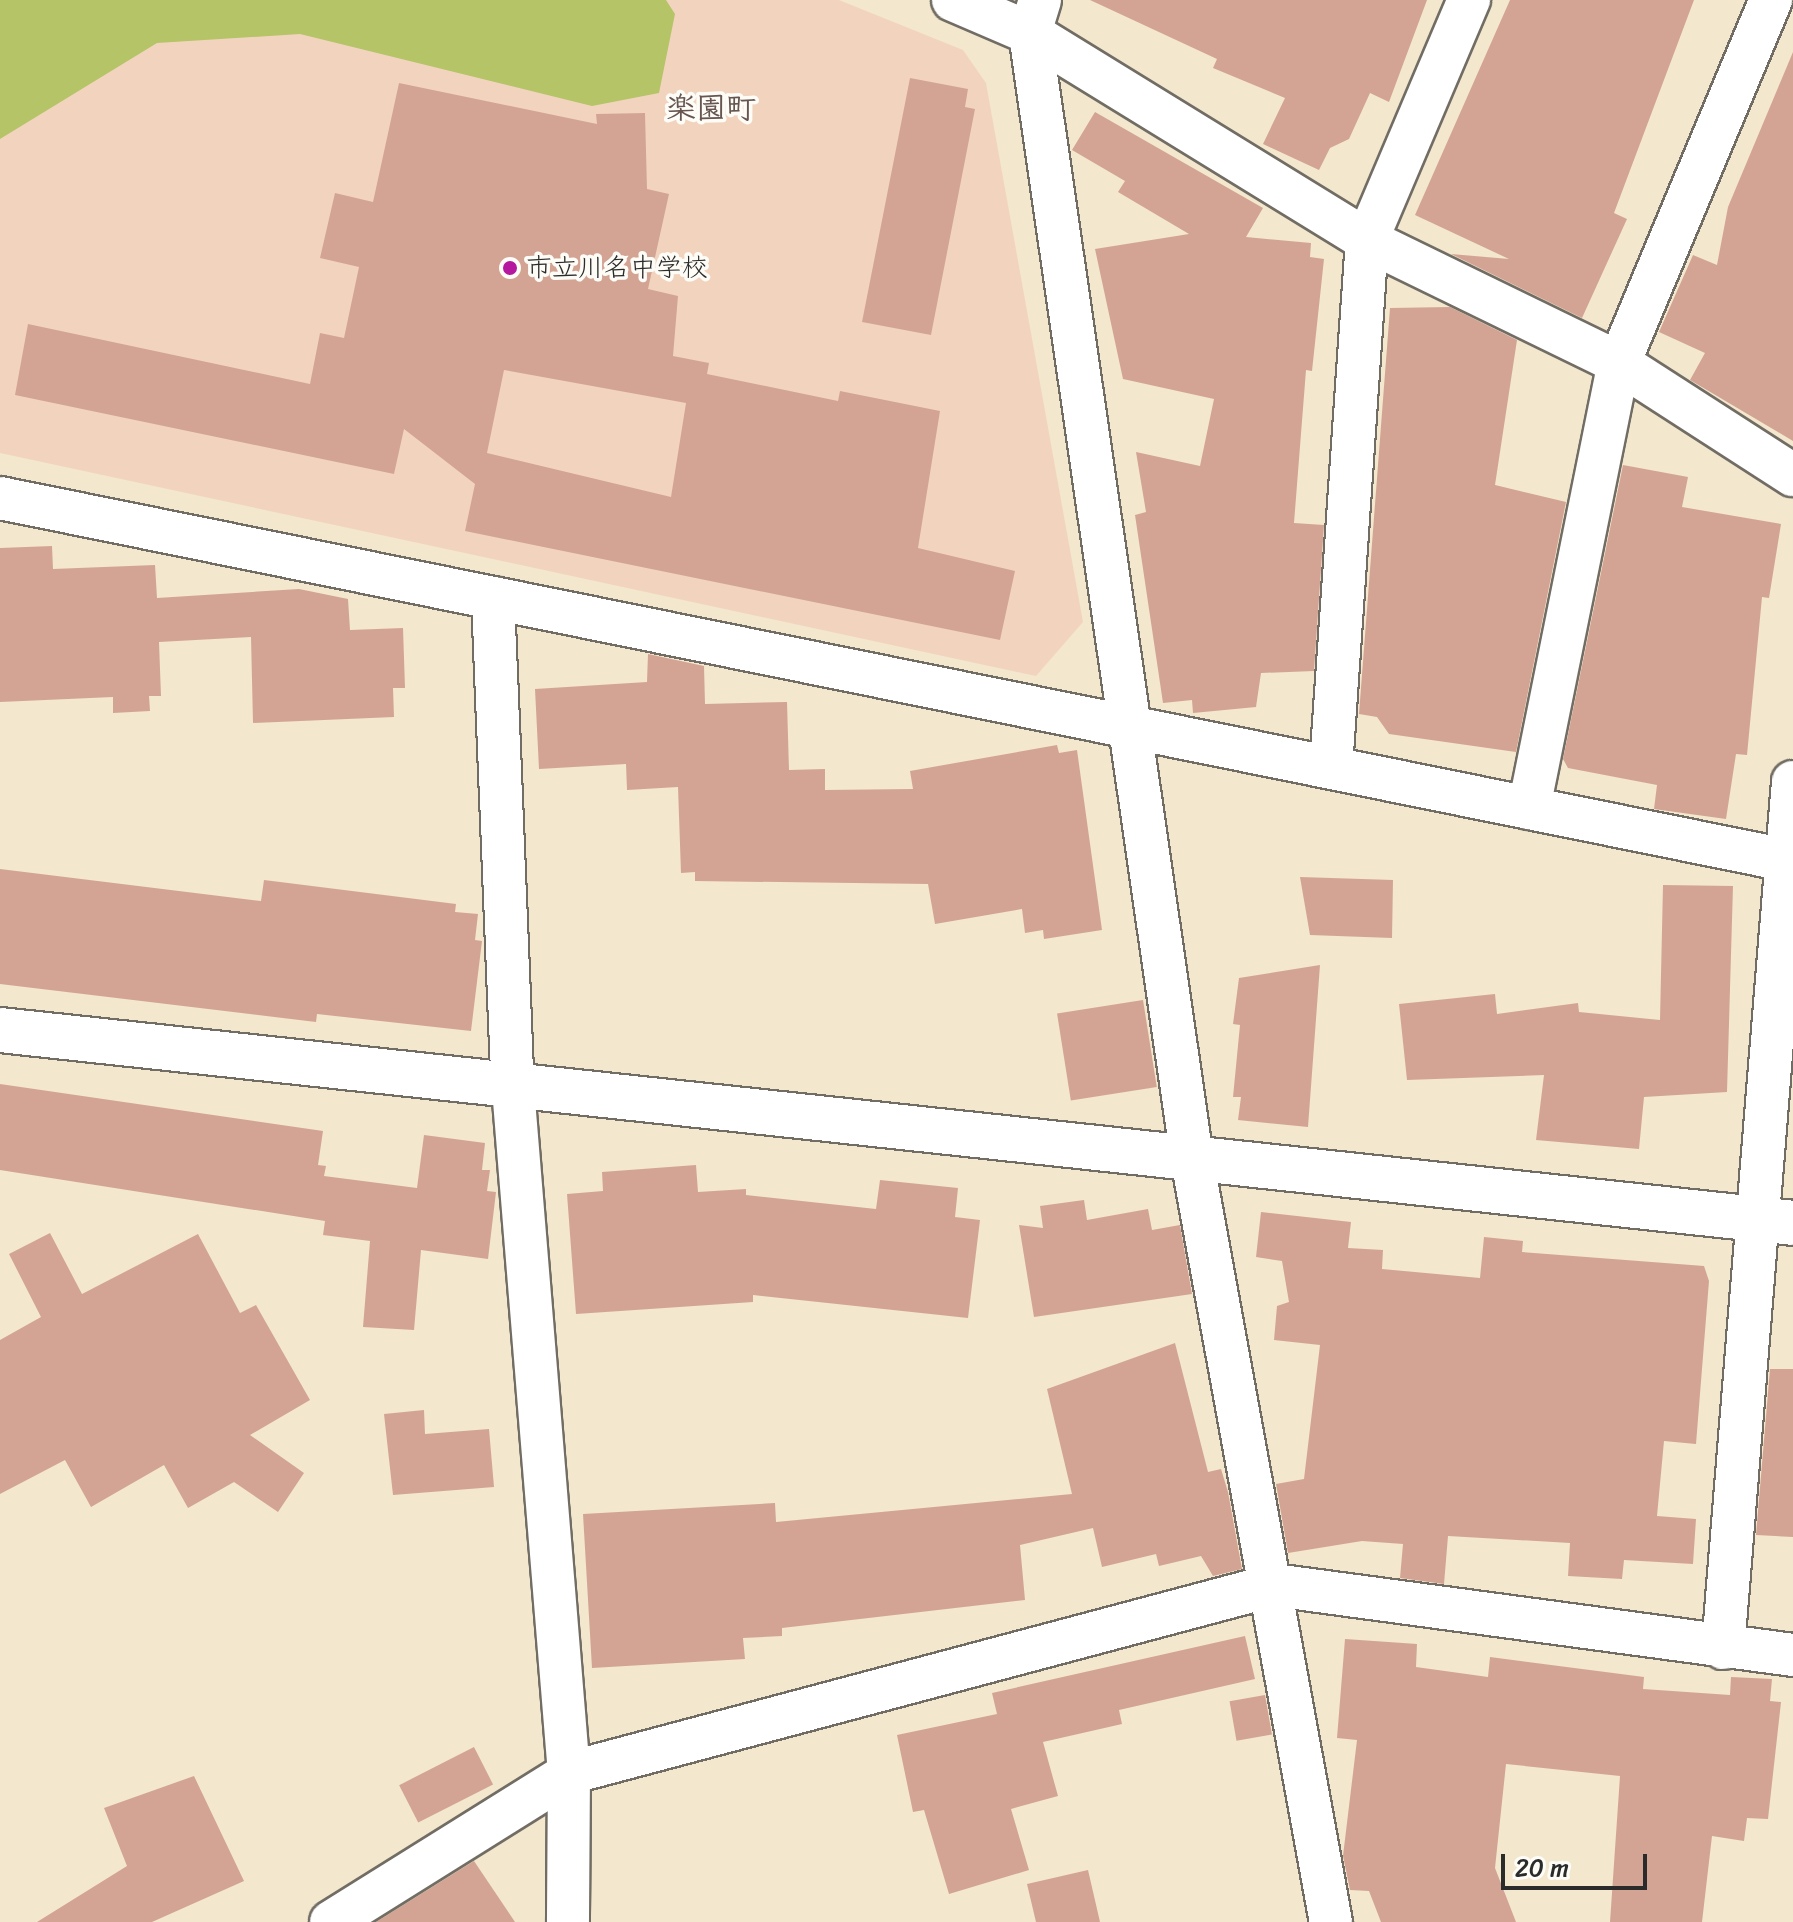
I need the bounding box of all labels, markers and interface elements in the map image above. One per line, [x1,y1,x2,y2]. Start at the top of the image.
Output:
district label: 楽園町 [666,90,756,126]
place label: 市立川名中学校 [526,252,708,284]
marker: 市立川名中学校 [501,259,519,277]
scale bar [1505,1838,1651,1888]
text: 20 m [1515,1847,1569,1889]

